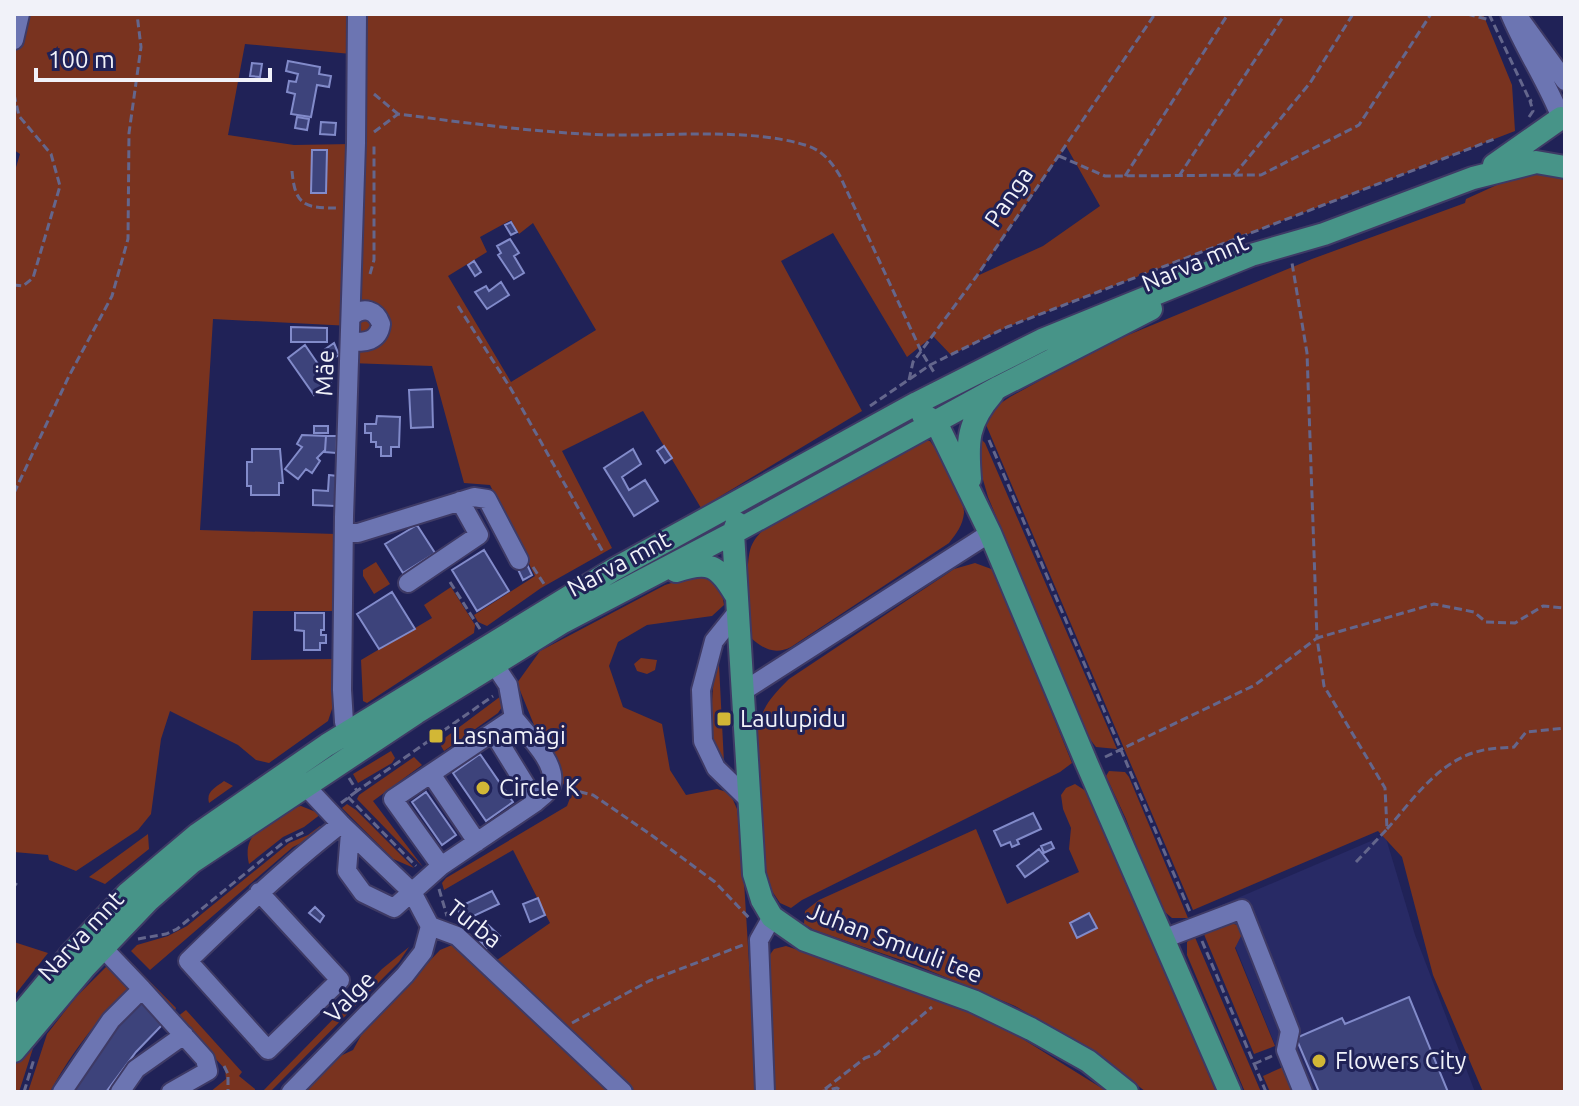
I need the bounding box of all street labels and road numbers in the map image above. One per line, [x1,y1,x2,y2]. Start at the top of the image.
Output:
street label: Panga [979,162,1038,232]
street label: Narva mnt [1138,228,1252,297]
street label: Mäe [310,349,339,397]
street label: Narva mnt [563,525,675,602]
street label: Narva mnt [32,885,129,986]
street label: Turba [442,894,507,953]
street label: Juhan Smuuli tee [804,897,986,988]
street label: Valge [319,966,380,1028]

